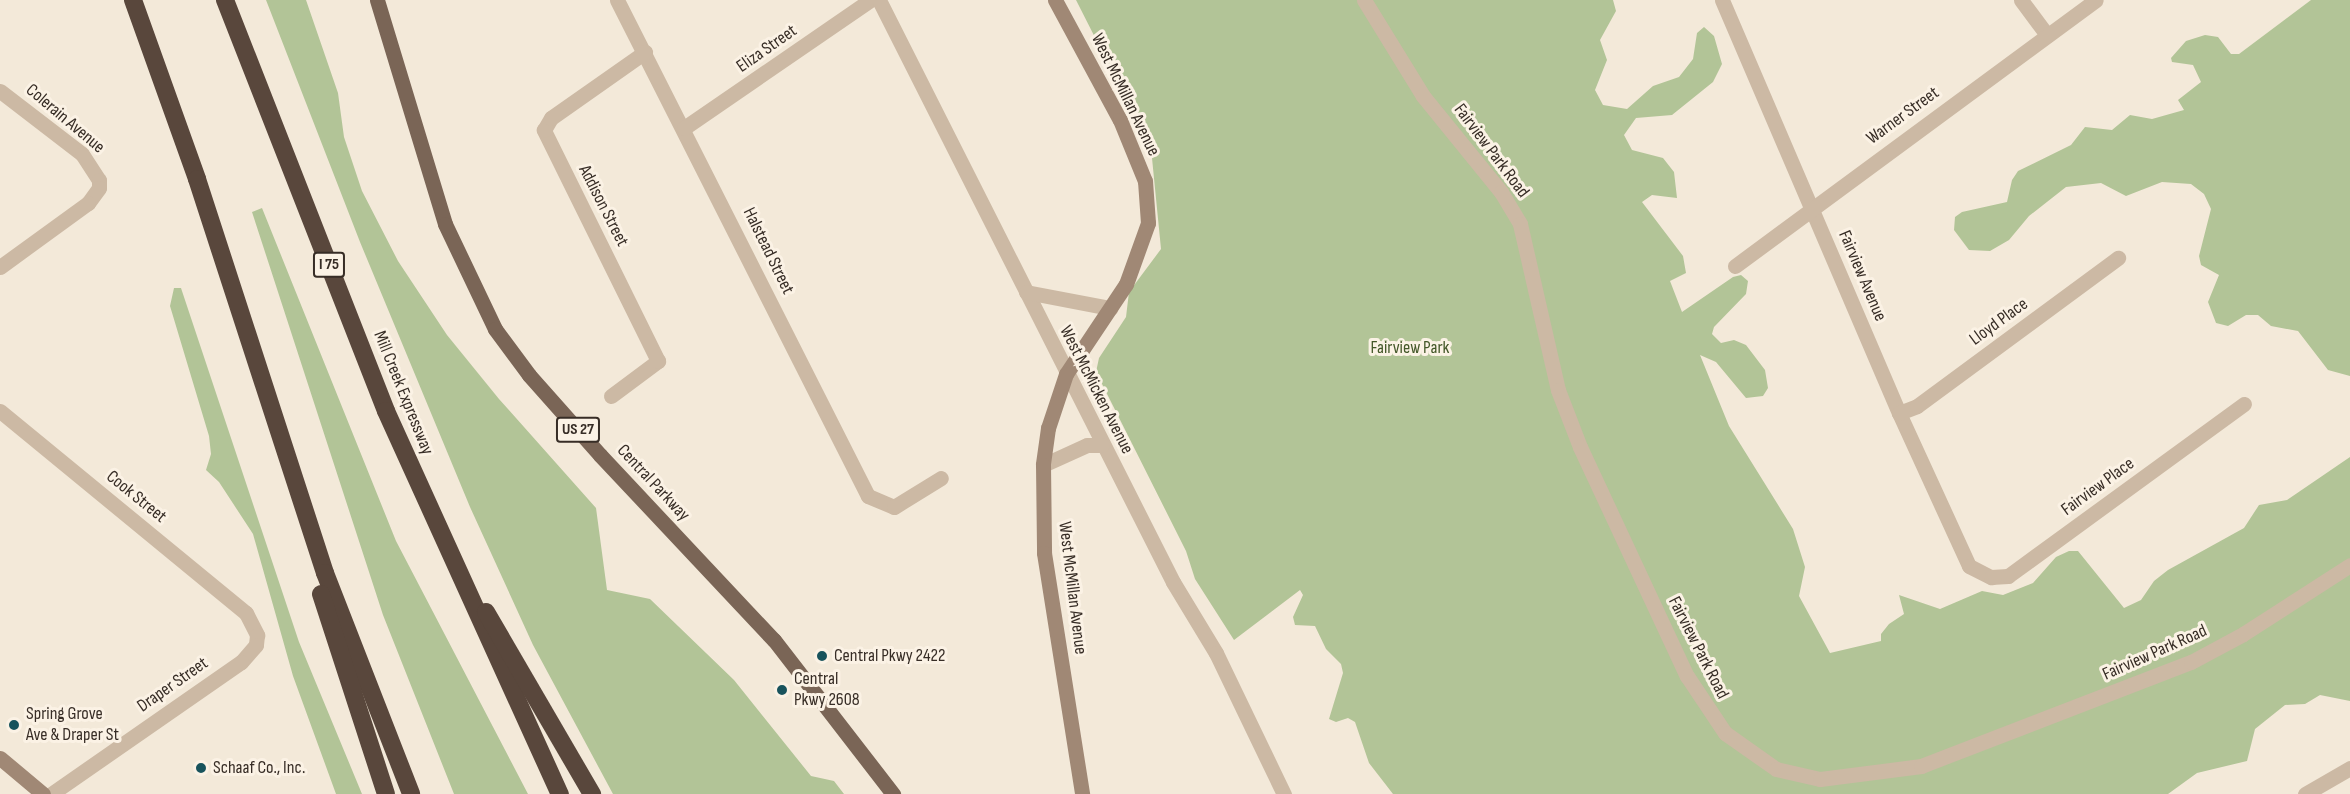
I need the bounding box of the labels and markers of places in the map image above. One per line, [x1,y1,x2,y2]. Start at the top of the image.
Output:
place label: Central Pkwy 2422 [834,645,945,667]
marker: Central Pkwy 2422 [815,649,829,663]
place label: Central Pkwy 2608 [794,669,860,712]
marker: Central Pkwy 2608 [775,683,789,697]
place label: Spring Grove Ave & Draper St [26,704,119,746]
marker: Spring Grove Ave & Draper St [7,718,21,732]
place label: Schaaf Co., Inc. [213,757,305,779]
marker: Schaaf Co., Inc. [194,761,208,775]

